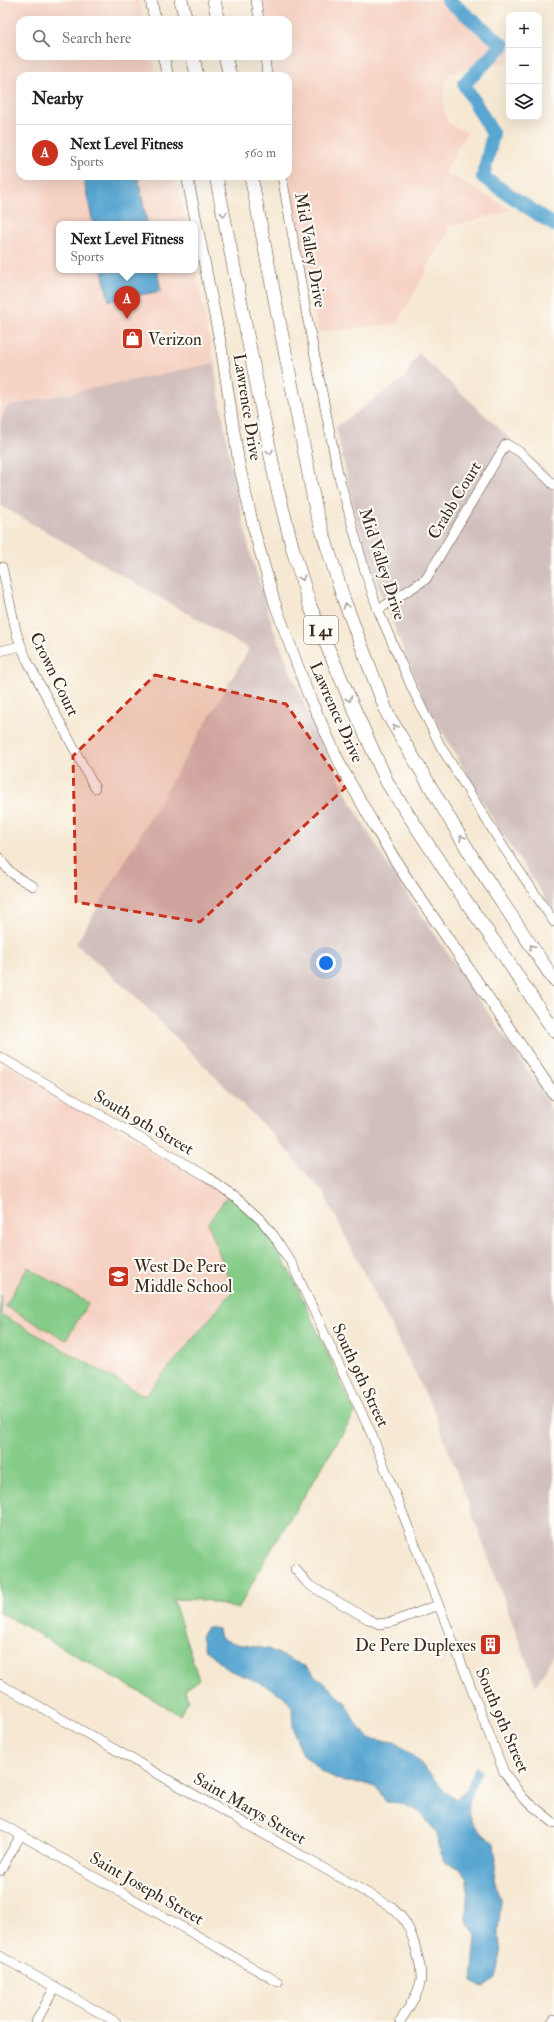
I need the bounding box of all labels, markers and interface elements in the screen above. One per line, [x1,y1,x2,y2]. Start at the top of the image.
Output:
map controls [506,12,542,120]
button: + [506,12,542,48]
search box [16,16,292,60]
icon: search [30,27,52,49]
text: Search here [62,29,131,48]
button: − [506,48,542,84]
button: layers [506,84,542,120]
text: Nearby [32,88,83,109]
text: Next Level Fitness [70,135,183,154]
text: A [41,145,49,161]
text: 560 m [244,145,276,161]
text: Sports [70,154,104,170]
street label: Mid Valley Drive [289,191,331,309]
one-way arrow [219,211,227,217]
popup [56,221,198,273]
text: Next Level Fitness [70,230,184,249]
text: Sports [70,249,104,265]
pin: A [114,286,140,319]
shop icon: Verizon [119,326,145,352]
place label: Verizon [148,329,202,350]
street label: Lawrence Drive [229,352,266,462]
one-way arrow [266,449,274,455]
street label: Crabb Court [423,457,486,543]
street label: Mid Valley Drive [354,506,410,623]
one-way arrow [297,574,305,581]
one-way arrow [343,603,351,610]
road number: I 41 [304,616,338,644]
street label: Crown Court [25,629,84,720]
street label: Lawrence Drive [305,659,368,766]
one-way arrow [345,695,353,702]
one-way arrow [393,724,400,731]
one-way arrow [459,835,466,842]
one-way arrow [530,945,537,952]
your location [316,953,336,973]
street label: South 9th Street [90,1085,198,1160]
place label: West De Pere Middle School [133,1256,233,1297]
school or university icon: West De Pere Middle School [105,1263,131,1289]
street label: South 9th Street [327,1320,394,1431]
building icon: De Pere Duplexes [478,1632,504,1658]
place label: De Pere Duplexes [355,1635,476,1657]
street label: South 9th Street [471,1665,534,1776]
street label: Saint Marys Street [189,1768,310,1850]
street label: Saint Joseph Street [85,1847,208,1931]

